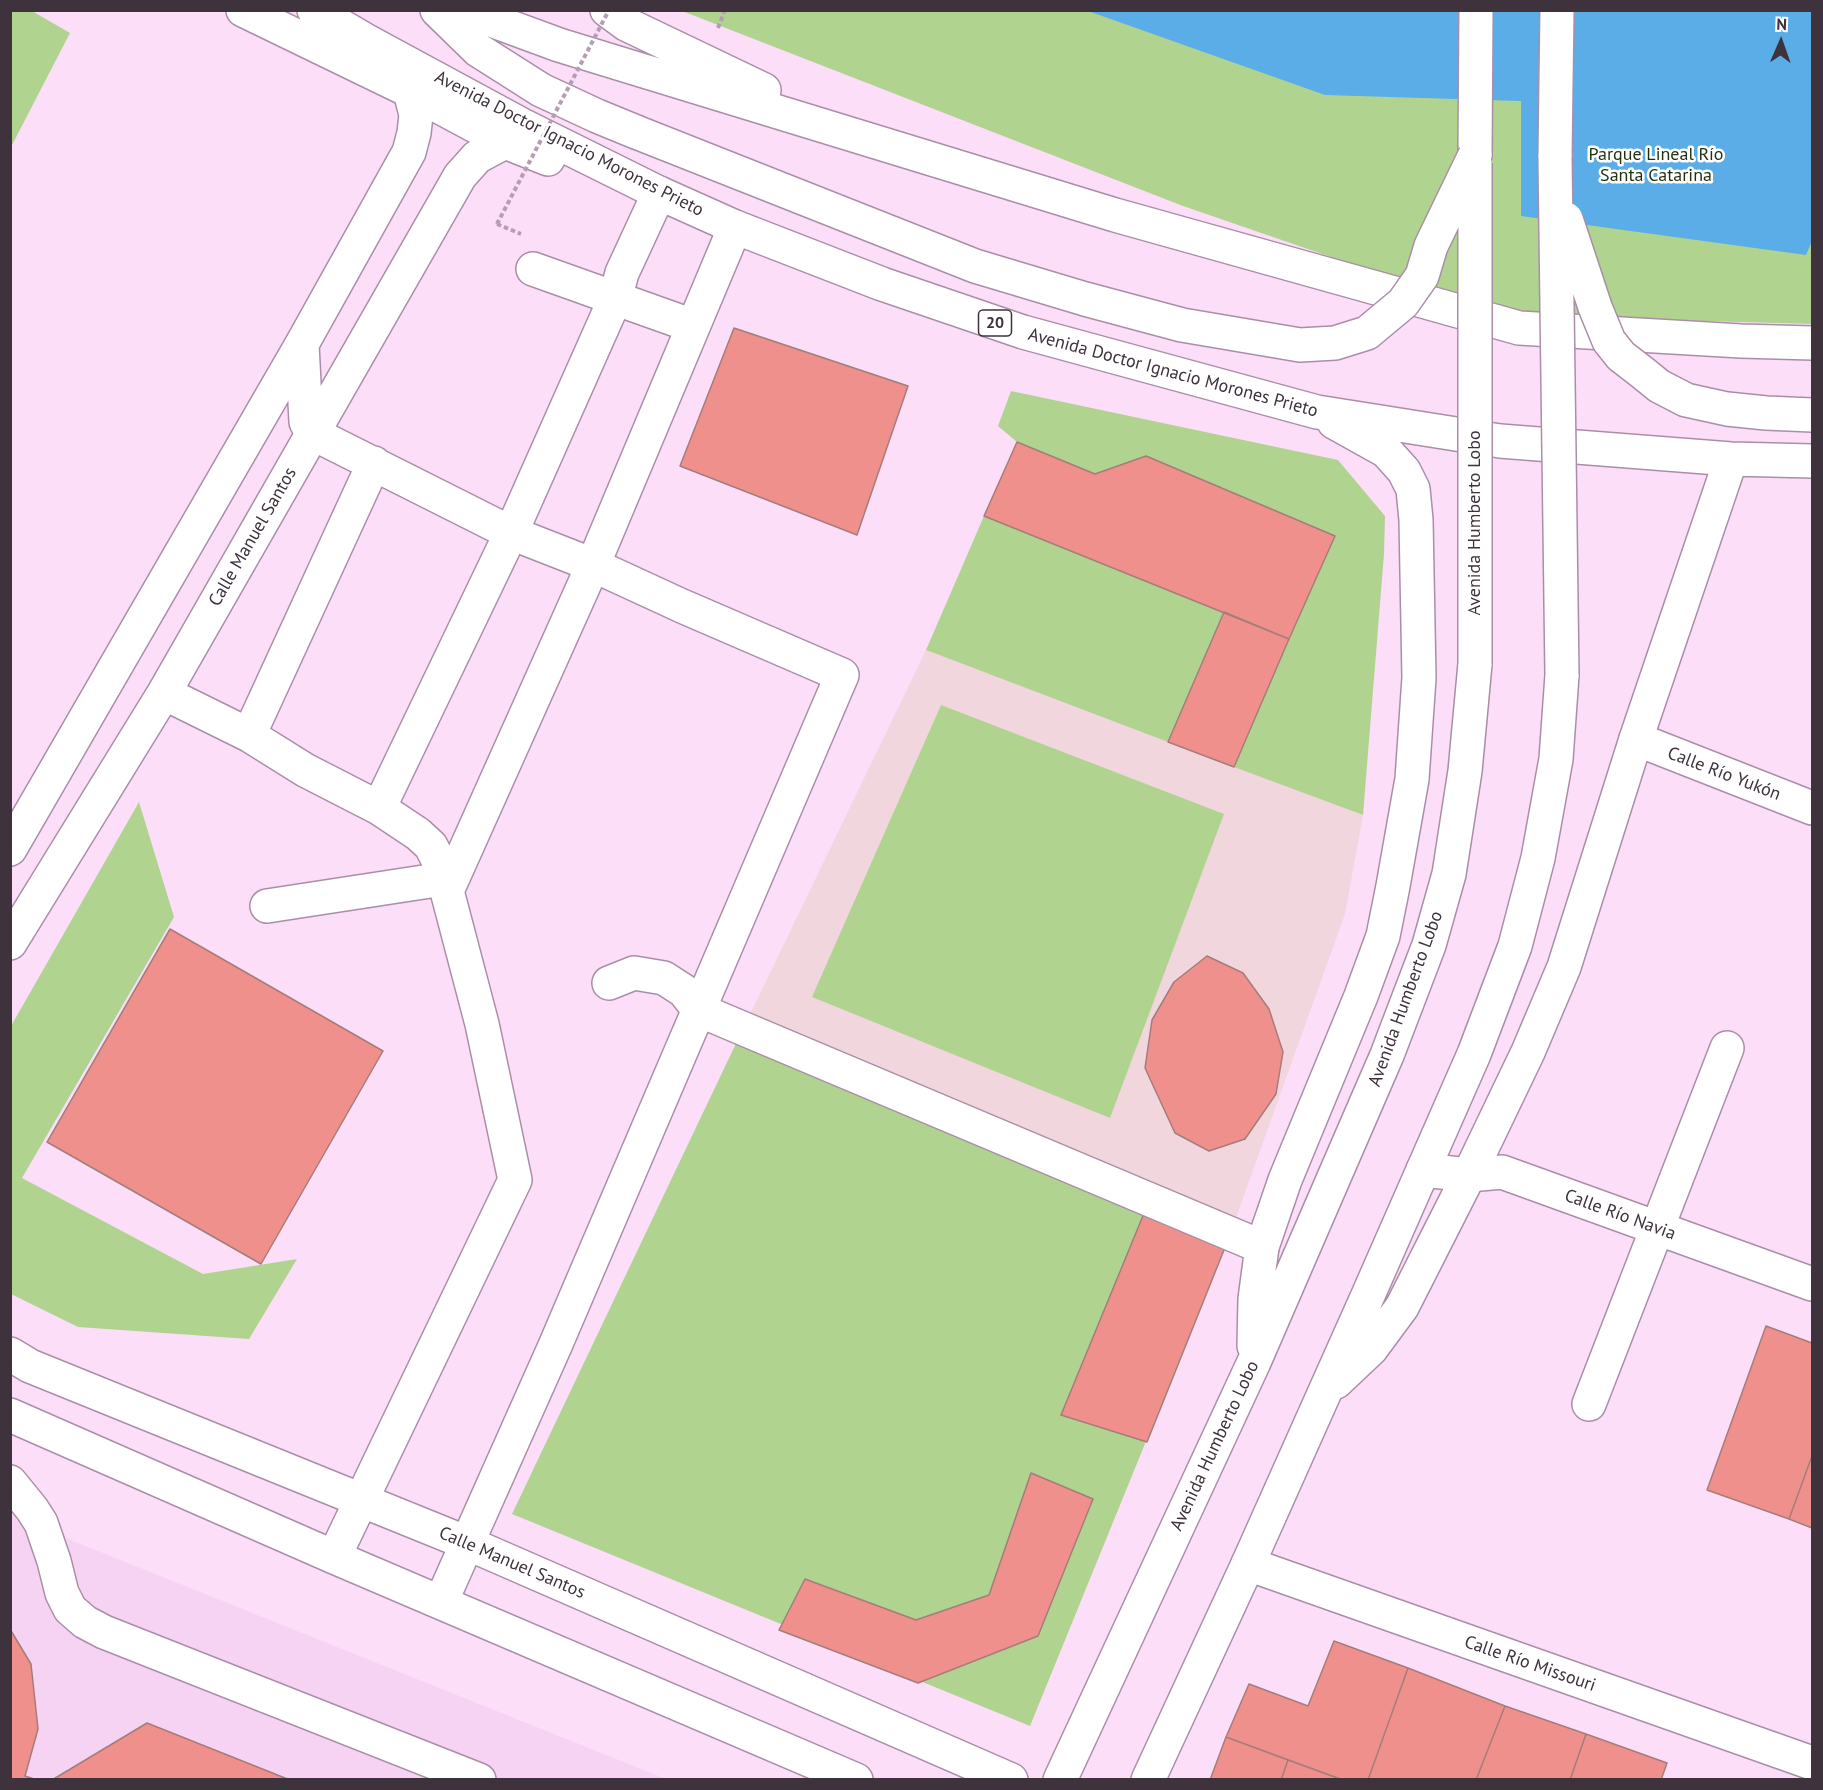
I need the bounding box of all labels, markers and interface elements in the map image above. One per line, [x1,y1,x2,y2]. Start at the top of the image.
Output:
north arrow [1751,12,1811,72]
text: N [1776,14,1787,34]
street label: Avenida Doctor Ignacio Morones Prieto [431,67,707,221]
park label: Parque Lineal Río Santa Catarina [1589,144,1723,186]
road number: 20 [978,310,1012,336]
street label: Avenida Doctor Ignacio Morones Prieto [1026,324,1320,422]
street label: Avenida Humberto Lobo [1464,430,1486,616]
street label: Calle Manuel Santos [204,464,302,610]
street label: Calle Río Yukón [1664,743,1784,805]
street label: Avenida Humberto Lobo [1364,908,1448,1090]
street label: Calle Río Navia [1562,1185,1678,1245]
street label: Avenida Humberto Lobo [1166,1358,1264,1534]
street label: Calle Manuel Santos [436,1522,588,1604]
street label: Calle Río Missouri [1461,1631,1599,1697]

